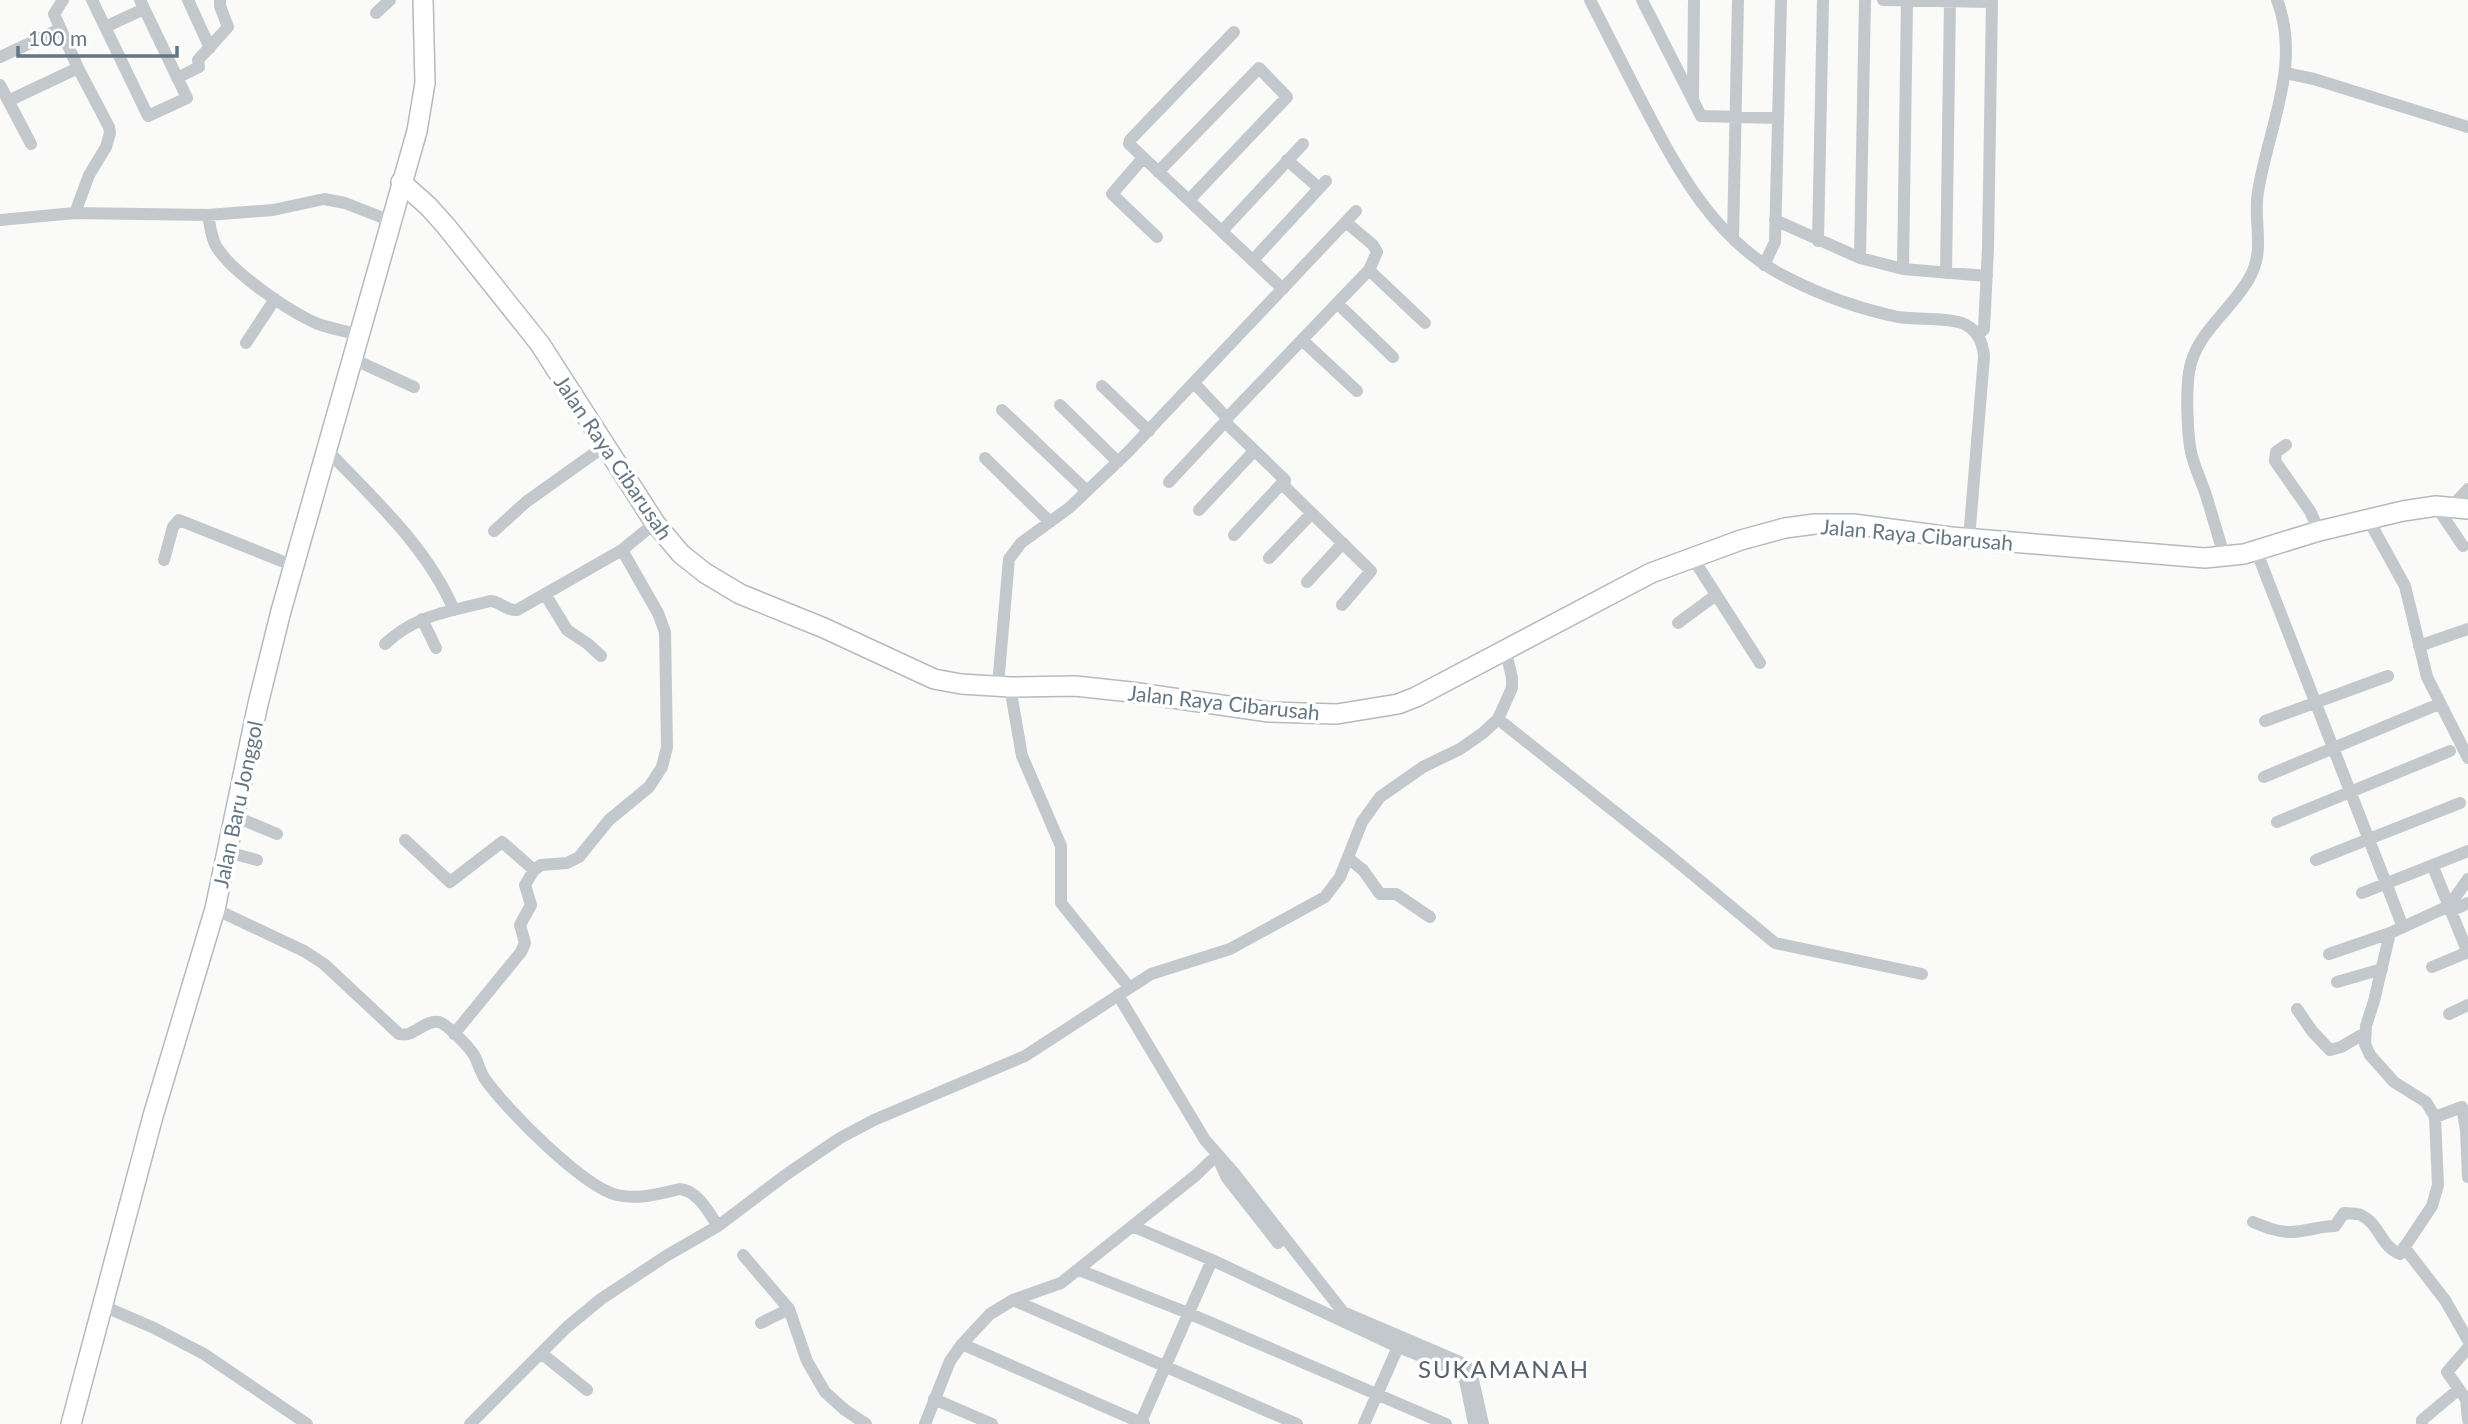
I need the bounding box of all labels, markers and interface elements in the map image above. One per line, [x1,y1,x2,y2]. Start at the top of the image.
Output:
scale bar [18,14,177,58]
text: 100 m [28,25,87,50]
street label: Jalan Raya Cibarusah [550,370,678,544]
street label: Jalan Raya Cibarusah [1820,513,2014,555]
street label: Jalan Raya Cibarusah [1127,679,1321,725]
street label: Jalan Baru Jonggol [207,718,267,890]
district label: SUKAMANAH [1418,1354,1590,1383]

